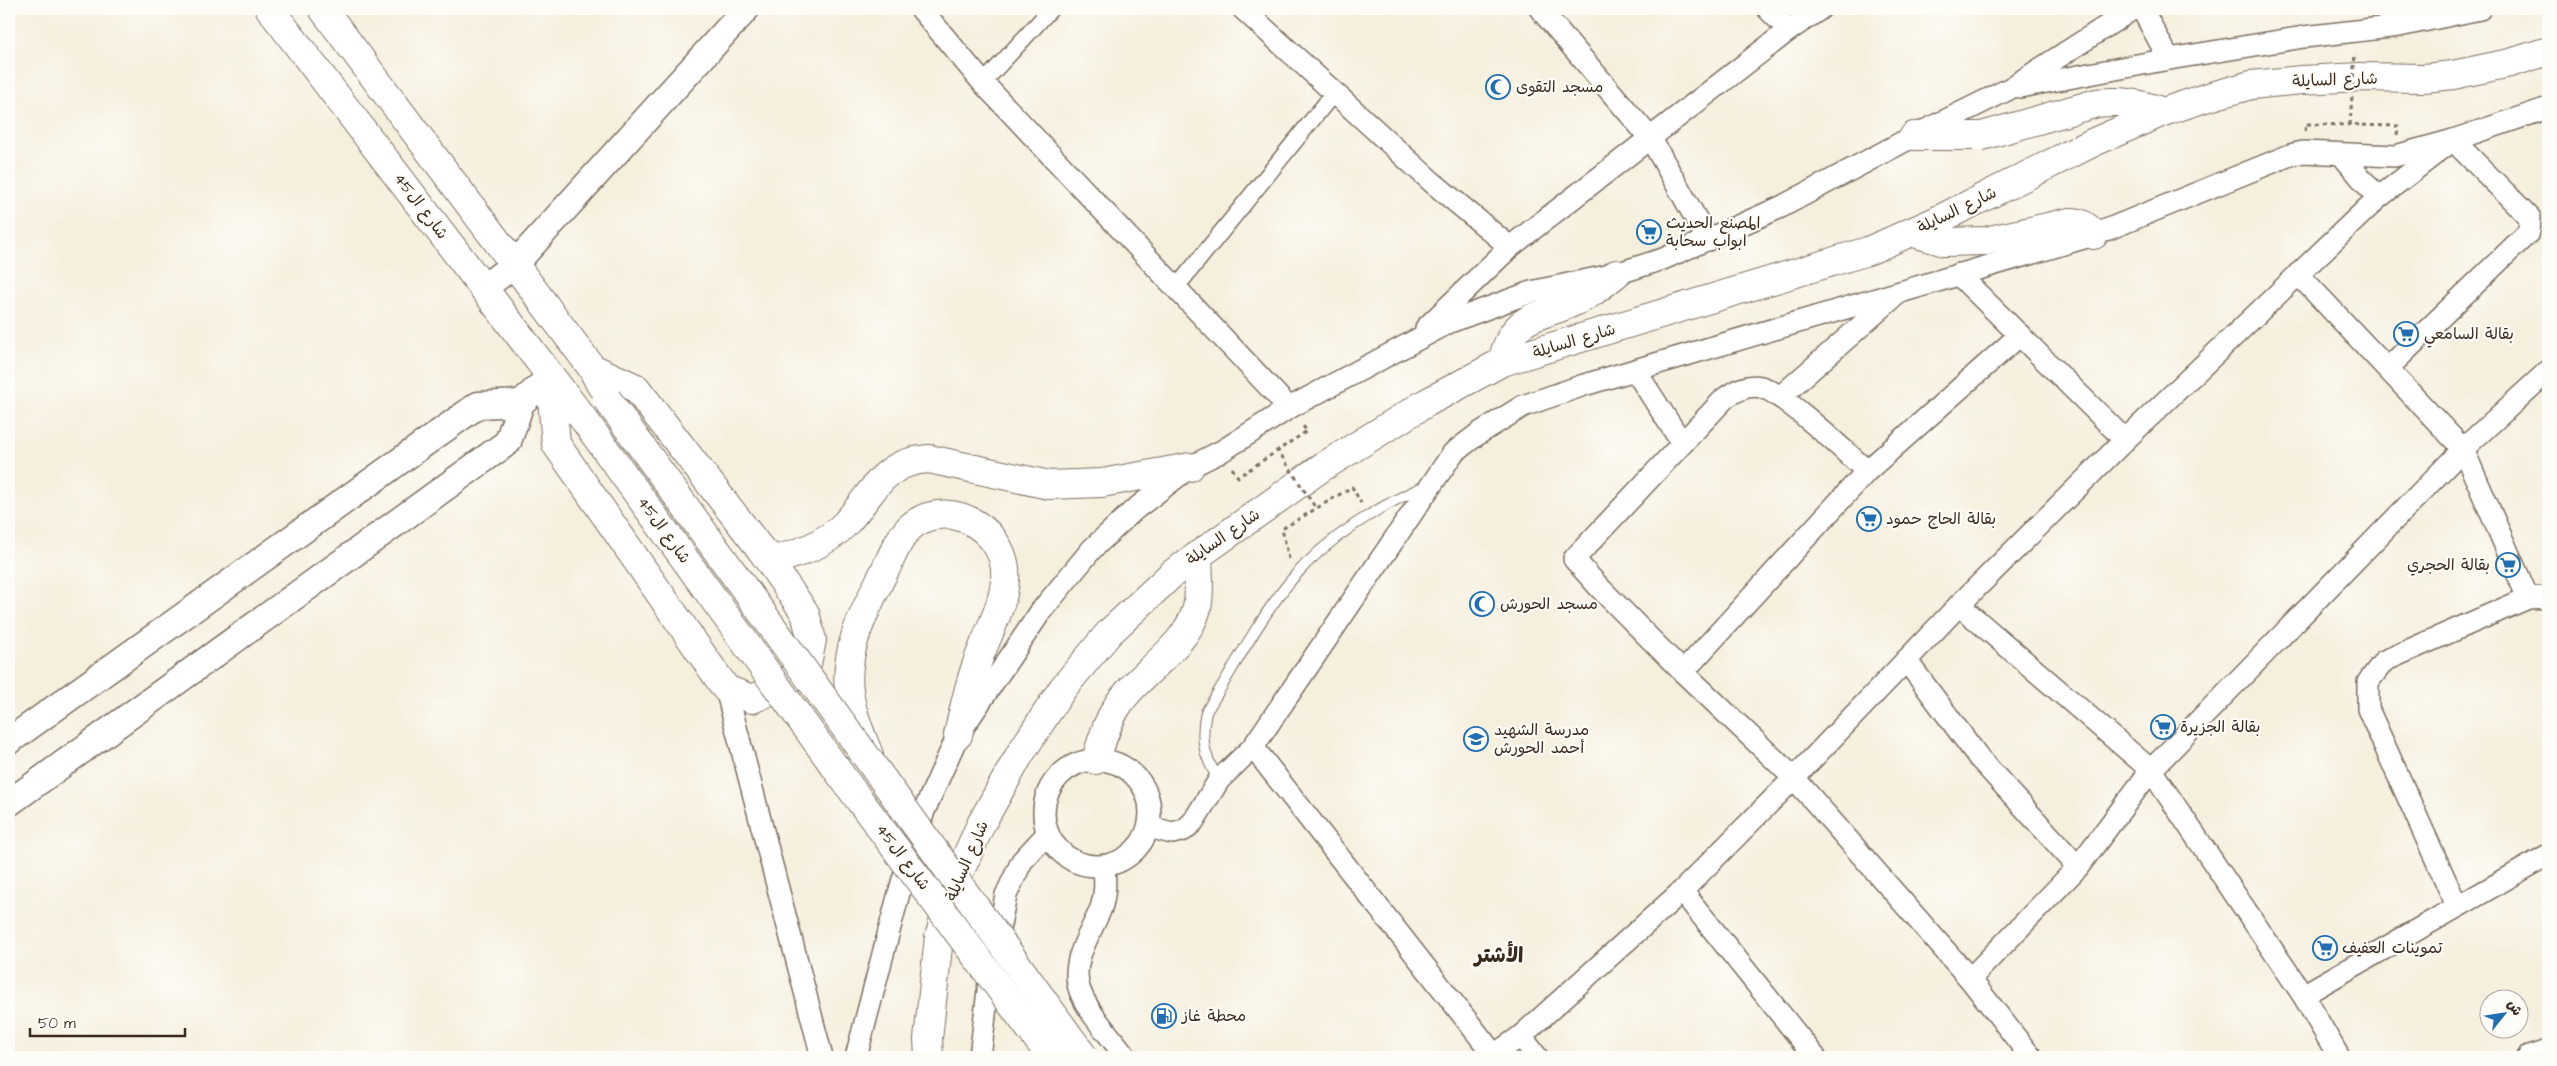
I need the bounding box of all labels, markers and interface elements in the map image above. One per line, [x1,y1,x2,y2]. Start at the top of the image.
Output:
street label: شارع السايلة [2292,68,2378,92]
mosque icon: مسجد التقوى [1485,74,1511,100]
place label: مسجد التقوى [1516,76,1603,98]
street label: شارع ال45 [389,168,453,244]
street label: شارع السايلة [1914,181,2000,239]
place label: المصنع الحديث ابواب سحابة [1666,212,1760,252]
supermarket icon: المصنع الحديث ابواب سحابة [1636,219,1662,245]
street label: شارع السايلة [1530,318,1618,364]
supermarket icon: بقالة السامعي [2393,321,2419,347]
place label: بقالة السامعي [2424,323,2514,348]
street label: شارع ال45 [632,492,696,568]
street label: شارع السايلة [1182,504,1264,570]
supermarket icon: بقالة الحاج حمود [1856,506,1882,532]
place label: بقالة الحاج حمود [1886,508,1996,530]
supermarket icon: بقالة الحجري [2495,552,2521,578]
place label: بقالة الحجري [2407,554,2490,576]
mosque icon: مسجد الحورش [1469,591,1495,617]
place label: مسجد الحورش [1500,593,1598,615]
supermarket icon: بقالة الجزيرة [2150,714,2176,740]
place label: بقالة الجزيرة [2180,716,2261,738]
place label: مدرسة الشهيد أحمد الحورش [1494,719,1589,759]
school or university icon: مدرسة الشهيد أحمد الحورش [1463,726,1489,752]
street label: شارع السايلة [940,817,994,905]
street label: شارع ال45 [871,819,935,895]
supermarket icon: تموينات العفيف [2312,935,2338,961]
place label: تموينات العفيف [2342,937,2443,959]
district label: الأشتر [1473,941,1523,970]
north arrow [2480,988,2530,1038]
text: ش [2502,996,2527,1020]
fuel station icon: محطة غاز [1151,1003,1177,1029]
place label: محطة غاز [1180,1005,1246,1027]
scale bar [30,1006,185,1038]
text: 50 m [38,1013,76,1034]

